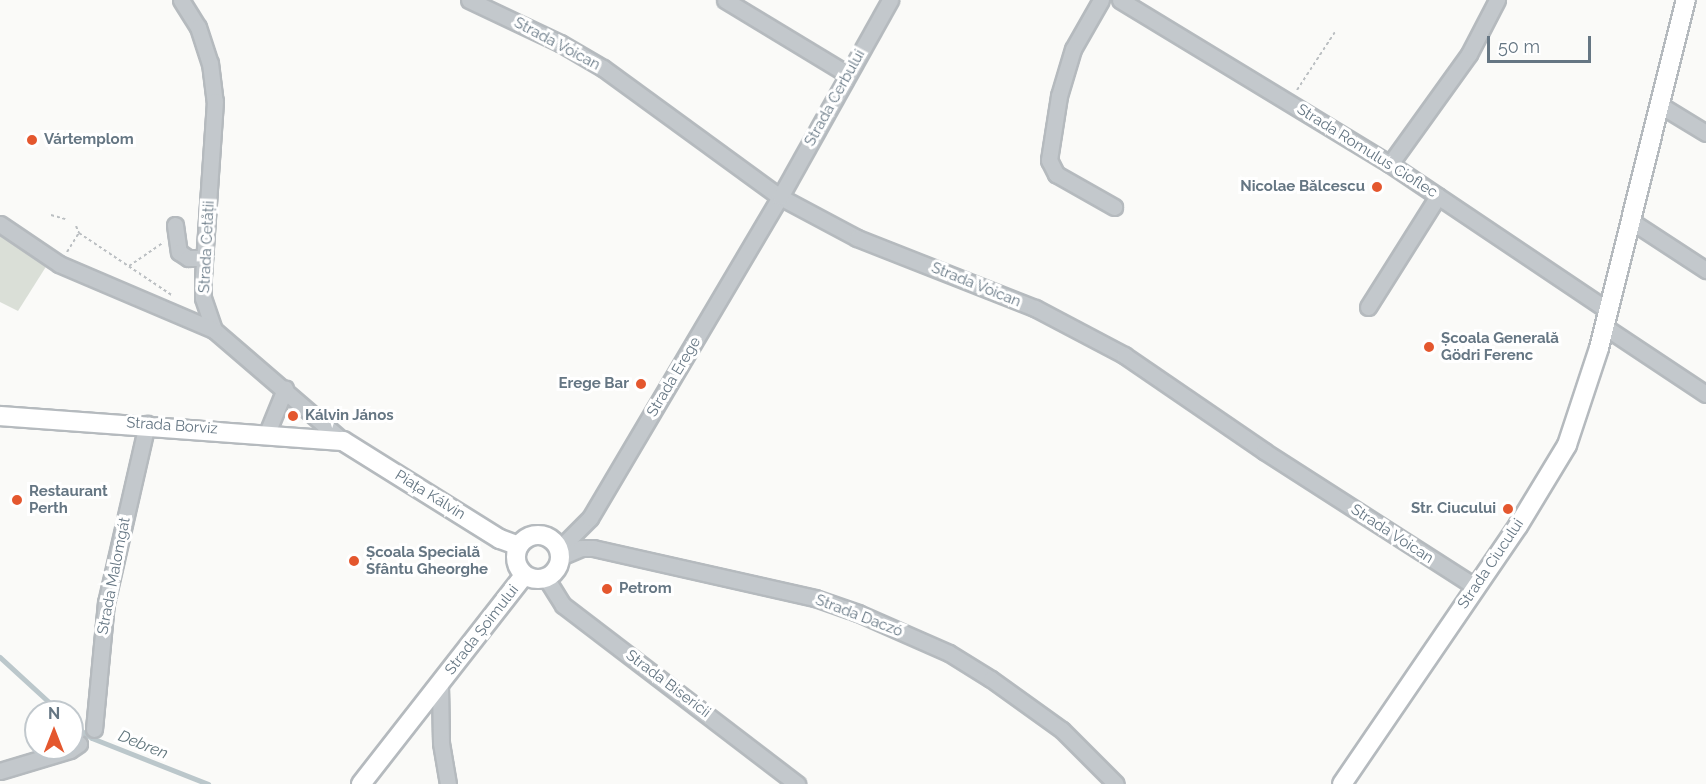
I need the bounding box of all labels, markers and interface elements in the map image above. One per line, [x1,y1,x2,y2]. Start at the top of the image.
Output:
street label: Strada Voican [511,14,603,74]
scale bar [1490,24,1594,62]
text: 50 m [1498,36,1540,57]
street label: Strada Cerbului [801,47,869,149]
street label: Strada Romulus Cioflec [1293,100,1441,202]
place label: Vártemplom [44,131,134,149]
marker: Vártemplom [25,133,39,147]
place label: Nicolae Bălcescu [1240,178,1365,196]
marker: Nicolae Bălcescu [1370,180,1384,194]
street label: Strada Cetății [196,200,218,294]
street label: Strada Voican [928,259,1024,311]
place label: Școala Generală Gödri Ferenc [1441,329,1559,364]
street label: Strada Erege [643,334,705,420]
marker: Școala Generală Gödri Ferenc [1422,340,1436,354]
place label: Erege Bar [559,375,629,393]
marker: Erege Bar [634,377,648,391]
place label: Kálvin János [305,407,394,425]
marker: Kálvin János [286,409,300,423]
street label: Strada Borviz [126,414,218,438]
street label: Piața Kálvin [392,466,468,524]
place label: Restaurant Perth [29,482,108,517]
marker: Restaurant Perth [10,493,24,507]
place label: Str. Ciucului [1411,500,1496,518]
street label: Strada Voican [1347,501,1437,567]
marker: Str. Ciucului [1501,502,1515,516]
street label: Strada Malomgát [94,516,134,636]
street label: Strada Ciucului [1454,516,1528,612]
place label: Școala Specială Sfântu Gheorghe [366,543,488,578]
marker: Școala Specială Sfântu Gheorghe [347,554,361,568]
place label: Petrom [619,580,672,598]
street label: Strada Șoimului [441,582,523,678]
marker: Petrom [600,582,614,596]
street label: Strada Daczó [813,591,905,641]
street label: Strada Bisericii [622,646,714,722]
north arrow [24,700,84,760]
text: N [48,704,60,723]
water label: Debren [115,726,171,764]

